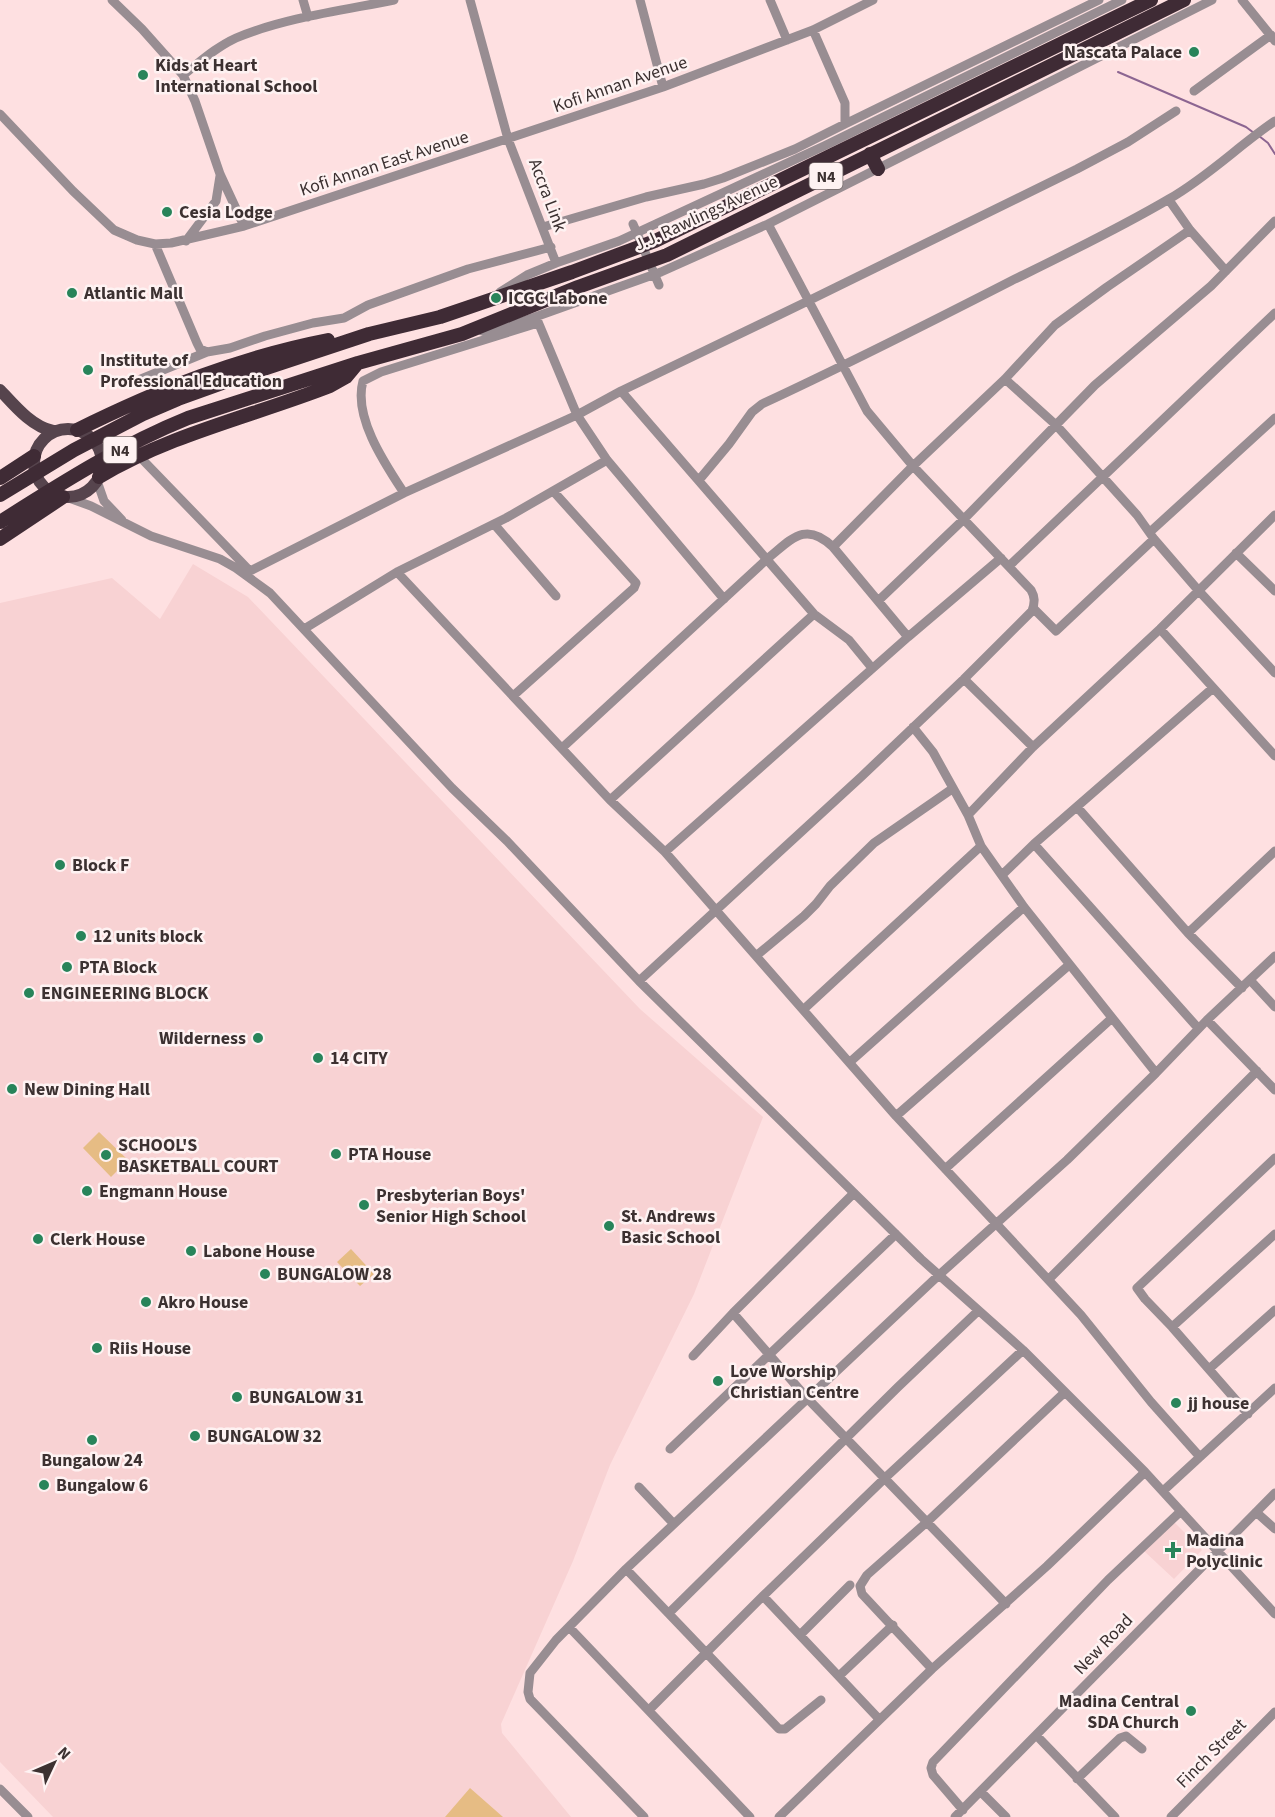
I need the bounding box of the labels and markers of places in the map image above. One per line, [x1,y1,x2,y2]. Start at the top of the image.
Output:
place label: Nascata Palace [1064,40,1182,65]
marker: Nascata Palace [1187,45,1201,59]
place label: Kids at Heart International School [155,53,317,99]
marker: Kids at Heart International School [136,68,150,82]
place label: Cesia Lodge [179,200,273,225]
marker: Cesia Lodge [160,205,174,219]
place label: Atlantic Mall [83,281,183,306]
marker: Atlantic Mall [65,286,79,300]
place label: ICGC Labone [508,286,608,311]
marker: ICGC Labone [489,291,503,305]
place label: Institute of Professional Education [100,348,282,394]
marker: Institute of Professional Education [81,363,95,377]
place label: Block F [72,853,129,878]
marker: Block F [53,858,67,872]
place label: 12 units block [93,924,203,949]
marker: 12 units block [74,929,88,943]
place label: PTA Block [79,955,157,980]
marker: PTA Block [60,960,74,974]
place label: ENGINEERING BLOCK [41,981,209,1006]
marker: ENGINEERING BLOCK [22,986,36,1000]
place label: Wilderness [159,1026,246,1051]
marker: Wilderness [251,1031,265,1045]
place label: 14 CITY [330,1046,388,1071]
marker: 14 CITY [311,1051,325,1065]
place label: New Dining Hall [24,1077,150,1102]
marker: New Dining Hall [5,1082,19,1096]
place label: SCHOOL'S BASKETBALL COURT [118,1133,278,1179]
place label: PTA House [348,1142,431,1167]
marker: PTA House [329,1147,343,1161]
marker: SCHOOL'S BASKETBALL COURT [99,1148,113,1162]
place label: Engmann House [99,1179,228,1204]
place label: Presbyterian Boys' Senior High School [376,1183,526,1229]
marker: Engmann House [80,1184,94,1198]
marker: Presbyterian Boys' Senior High School [357,1198,371,1212]
place label: St. Andrews Basic School [621,1204,720,1250]
marker: St. Andrews Basic School [602,1219,616,1233]
place label: Clerk House [50,1227,145,1252]
marker: Clerk House [31,1232,45,1246]
place label: Labone House [203,1239,315,1264]
marker: Labone House [184,1244,198,1258]
place label: BUNGALOW 28 [277,1262,392,1287]
marker: BUNGALOW 28 [258,1267,272,1281]
place label: Akro House [157,1290,248,1315]
marker: Akro House [139,1295,153,1309]
place label: Riis House [109,1336,191,1361]
marker: Riis House [90,1341,104,1355]
place label: Love Worship Christian Centre [730,1359,859,1405]
marker: Love Worship Christian Centre [711,1374,725,1388]
place label: BUNGALOW 31 [249,1385,364,1410]
marker: BUNGALOW 31 [230,1390,244,1404]
place label: jj house [1187,1391,1249,1416]
marker: jj house [1169,1396,1183,1410]
place label: BUNGALOW 32 [207,1424,322,1449]
marker: BUNGALOW 32 [188,1429,202,1443]
marker: Bungalow 24 [85,1433,99,1447]
place label: Bungalow 24 [41,1448,143,1473]
place label: Bungalow 6 [56,1473,148,1498]
marker: Bungalow 6 [37,1478,51,1492]
place label: Madina Polyclinic [1186,1528,1264,1574]
marker: Madina Polyclinic [1164,1541,1182,1559]
place label: Madina Central SDA Church [1059,1689,1179,1735]
marker: Madina Central SDA Church [1184,1704,1198,1718]

